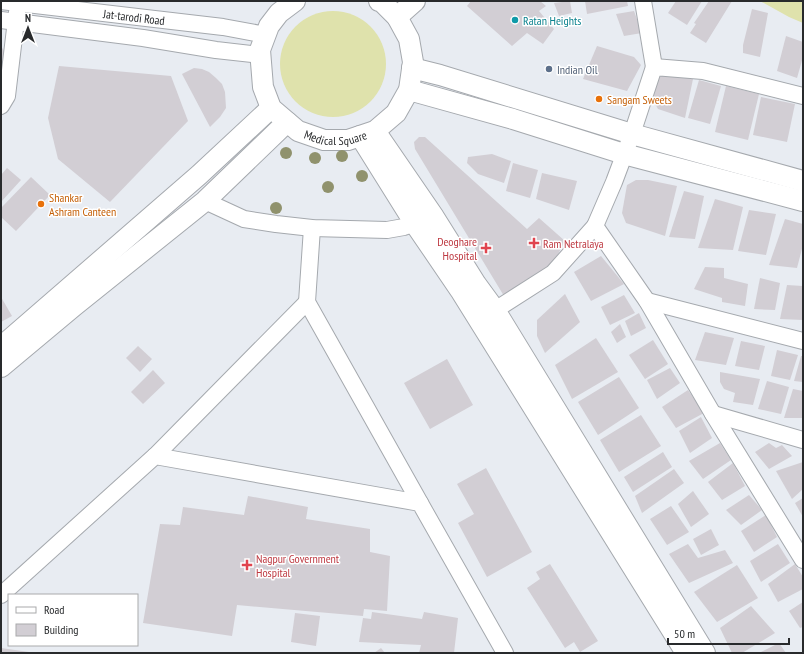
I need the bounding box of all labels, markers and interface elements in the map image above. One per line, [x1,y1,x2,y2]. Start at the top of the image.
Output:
street label: Jat-tarodi Road [102,5,166,28]
north arrow [8,8,48,48]
text: N [25,11,31,25]
place label: Ratan Heights [523,13,581,28]
marker: Ratan Heights [510,15,520,25]
place label: Indian Oil [557,62,598,77]
marker: Indian Oil [544,64,554,74]
place label: Sangam Sweets [607,92,672,107]
marker: Sangam Sweets [594,94,604,104]
street label: Medical Square [302,126,369,148]
place label: Shankar Ashram Canteen [49,190,116,219]
marker: Shankar Ashram Canteen [36,199,46,209]
place label: Deoghare Hospital [437,234,477,263]
place label: Ram Netralaya [543,236,604,251]
marker: Ram Netralaya [528,237,540,249]
marker: Deoghare Hospital [480,242,492,254]
place label: Nagpur Government Hospital [256,551,340,580]
marker: Nagpur Government Hospital [241,559,253,571]
legend [8,594,138,646]
text: Road [44,602,64,617]
scale bar [668,620,789,646]
text: Building [44,622,79,637]
text: 50 m [674,626,695,641]

